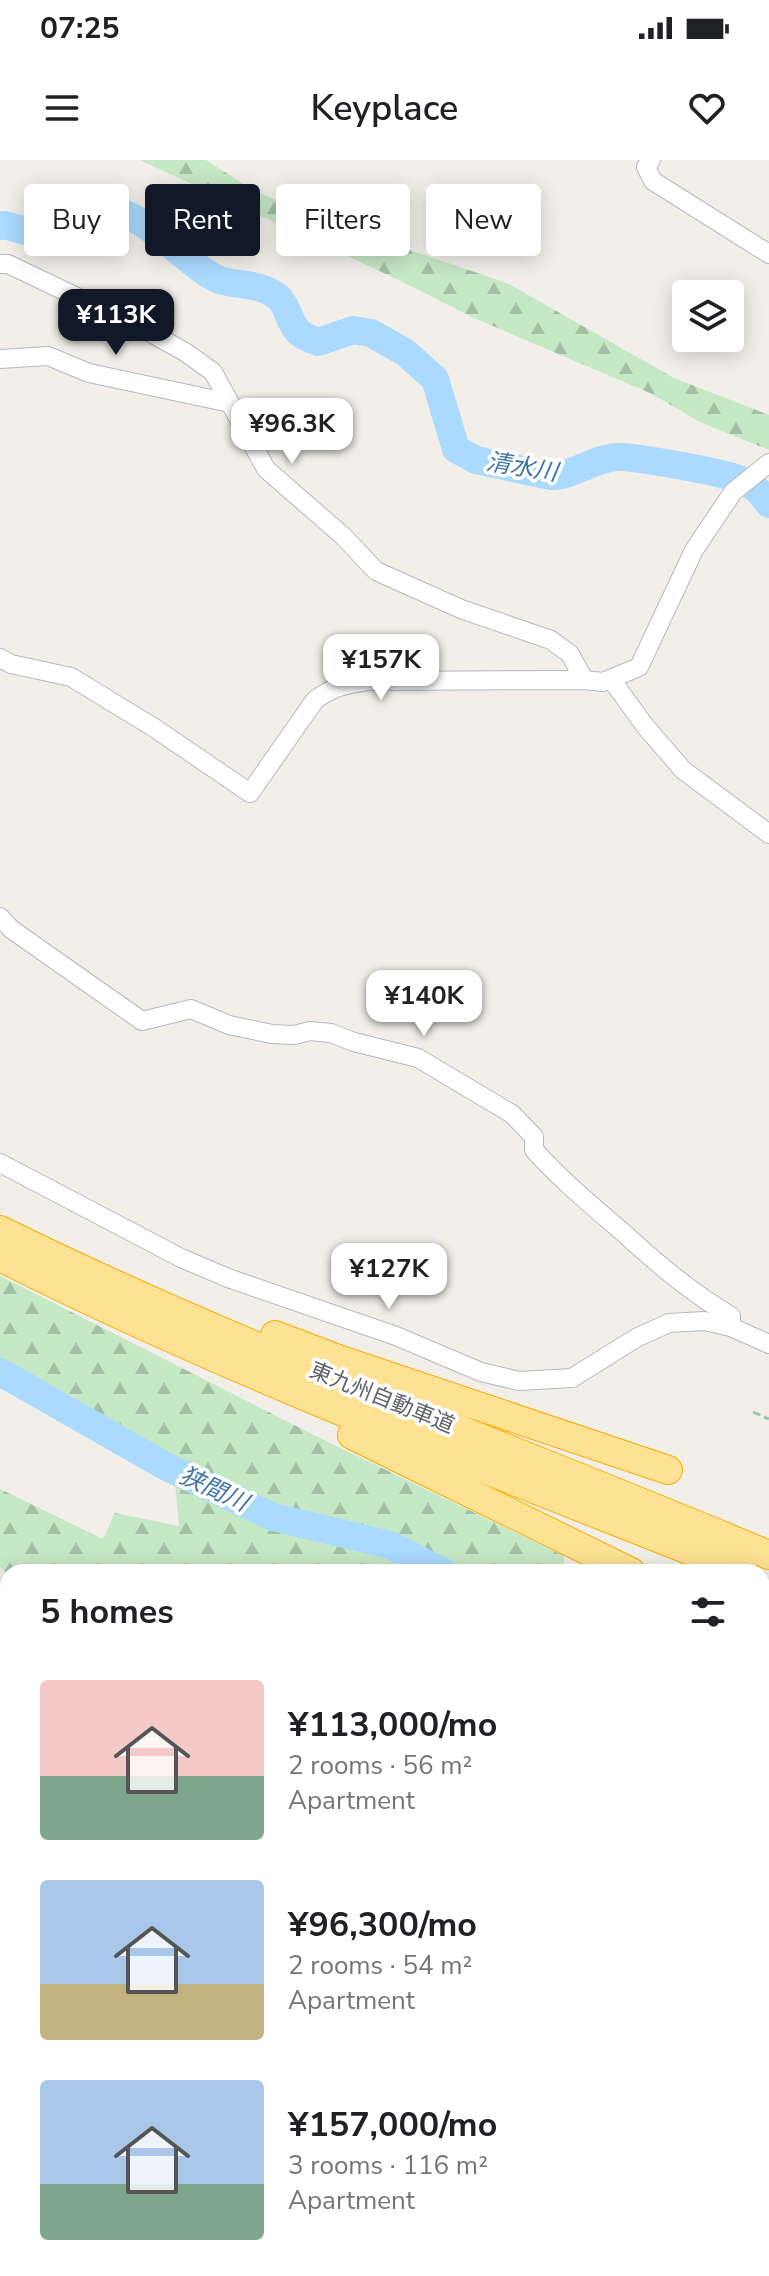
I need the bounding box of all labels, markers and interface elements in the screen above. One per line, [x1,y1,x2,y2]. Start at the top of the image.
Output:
text: 07:25 [40,8,119,49]
text: Keyplace [311,84,458,133]
icon: menu [40,86,84,130]
icon: heart [685,86,729,130]
chip: Buy [24,184,129,256]
chip: Rent [145,184,260,256]
chip: Filters [276,184,410,256]
chip: New [426,184,541,256]
map controls [672,280,744,352]
button: layers [672,280,744,352]
pin: ¥113K [60,289,172,357]
text: ¥113K [76,297,156,332]
pin: ¥96.3K [227,398,357,466]
text: ¥96.3K [249,406,335,441]
water label: 清水川 [484,446,563,489]
pin: ¥157K [325,634,437,702]
text: ¥157K [341,642,421,677]
pin: ¥140K [368,970,480,1038]
text: ¥140K [384,978,464,1013]
pin: ¥127K [333,1243,445,1311]
text: ¥127K [349,1251,429,1286]
street label: 東九州自動車道 [305,1355,459,1441]
water label: 狭間川 [175,1459,256,1520]
text: 5 homes [40,1589,174,1635]
icon: filters [686,1590,730,1634]
text: ¥113,000/mo [288,1702,497,1748]
icon: home [104,1712,200,1808]
text: 2 rooms · 56 m² [288,1748,472,1783]
text: Apartment [288,1783,415,1818]
text: ¥96,300/mo [288,1902,477,1948]
icon: home [104,1912,200,2008]
text: 2 rooms · 54 m² [288,1948,472,1983]
text: Apartment [288,1983,415,2018]
text: ¥157,000/mo [288,2102,497,2148]
icon: home [104,2112,200,2208]
text: 3 rooms · 116 m² [288,2148,488,2183]
text: Apartment [288,2183,415,2218]

